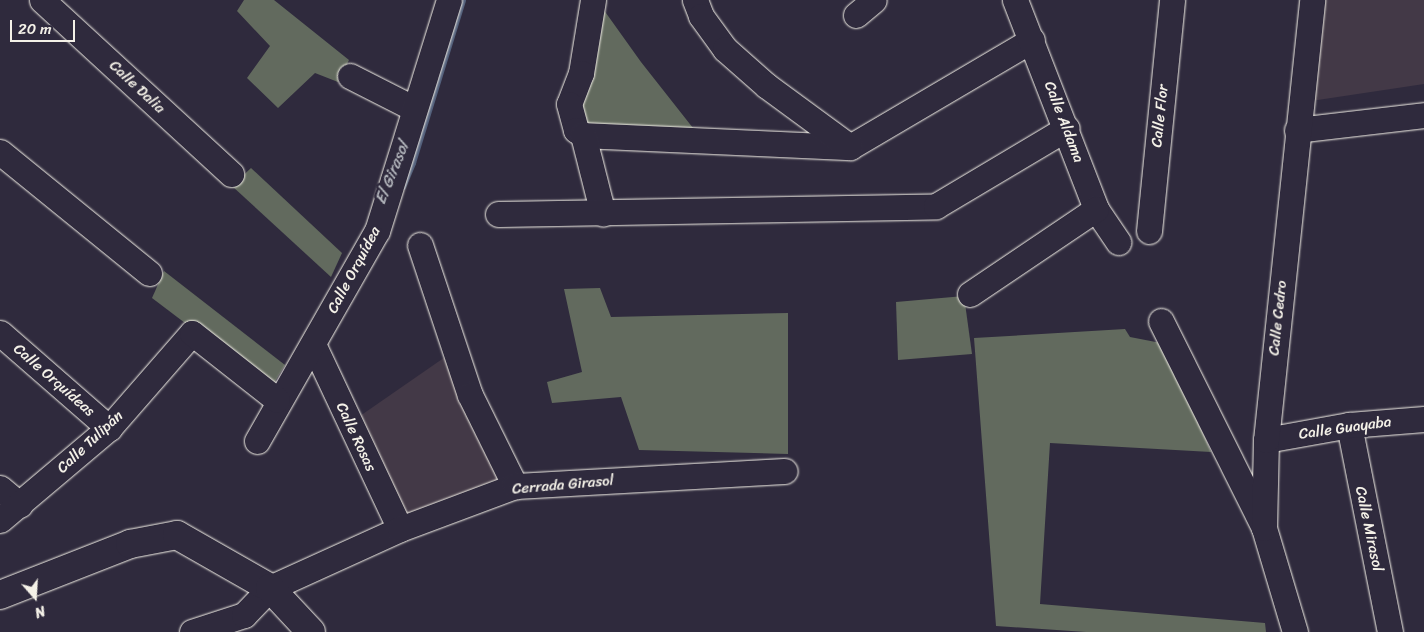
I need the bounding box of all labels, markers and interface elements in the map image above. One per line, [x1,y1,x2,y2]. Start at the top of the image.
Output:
scale bar [12,10,78,42]
text: 20 m [18,16,52,42]
street label: Calle Dalia [105,57,169,117]
street label: Calle Aldama [1040,79,1088,165]
street label: Calle Flor [1148,84,1172,148]
water label: El Girasol [371,139,413,207]
street label: Calle Orquídea [324,224,384,316]
street label: Calle Cedro [1265,279,1291,357]
street label: Calle Orquídeas [9,340,99,420]
street label: Calle Rosas [332,399,380,475]
street label: Calle Tulipán [53,407,127,477]
street label: Calle Guayaba [1298,413,1392,443]
street label: Cerrada Girasol [511,472,615,498]
street label: Calle Mirasol [1351,485,1387,573]
north arrow [10,572,60,622]
text: N [31,598,49,625]

